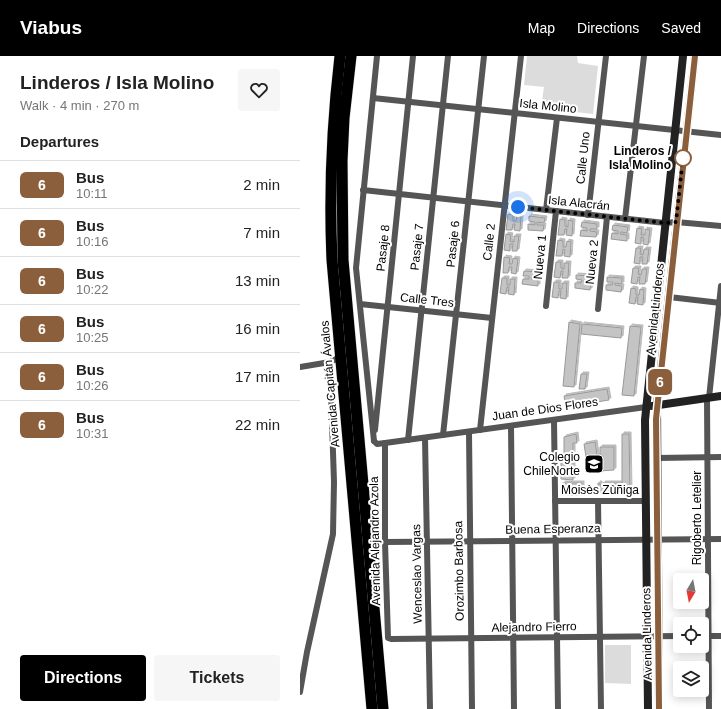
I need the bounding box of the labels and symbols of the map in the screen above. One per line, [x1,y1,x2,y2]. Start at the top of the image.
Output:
street label: Isla Molino [519,96,578,116]
street label: Calle Uno [573,131,593,185]
place label: Linderos / Isla Molino [609,144,672,172]
marker: Linderos / Isla Molino [674,149,692,167]
street label: Isla Alacrán [547,193,611,213]
your location [508,197,528,217]
street label: Pasaje 6 [444,220,462,268]
street label: Calle 2 [480,222,498,261]
street label: Pasaje 7 [408,223,426,271]
street label: Pasaje 8 [374,224,392,272]
street label: Nueva 1 [531,234,549,280]
street label: Nueva 2 [583,239,601,285]
street label: Avenida Linderos [643,262,667,356]
street label: Calle Tres [399,290,455,310]
street label: Avenida Capitán Ávalos [316,320,343,448]
line badge: 6 [647,369,673,395]
street label: Juan de Dios Flores [491,395,599,423]
place label: Colegio ChileNorte [523,450,580,478]
school or university icon: Colegio ChileNorte [583,453,605,475]
street label: Rigoberto Letelier [690,471,704,565]
street label: Avenida Alejandro Azola [367,476,383,606]
street label: Moisès Zùñiga [561,483,639,497]
street label: Orozimbo Barbosa [451,521,467,621]
street label: Buena Esperanza [505,521,601,537]
street label: Wenceslao Vargas [409,524,425,624]
north arrow [673,573,709,609]
street label: Avenida Linderos [639,588,655,680]
street label: Alejandro Fierro [491,619,577,635]

